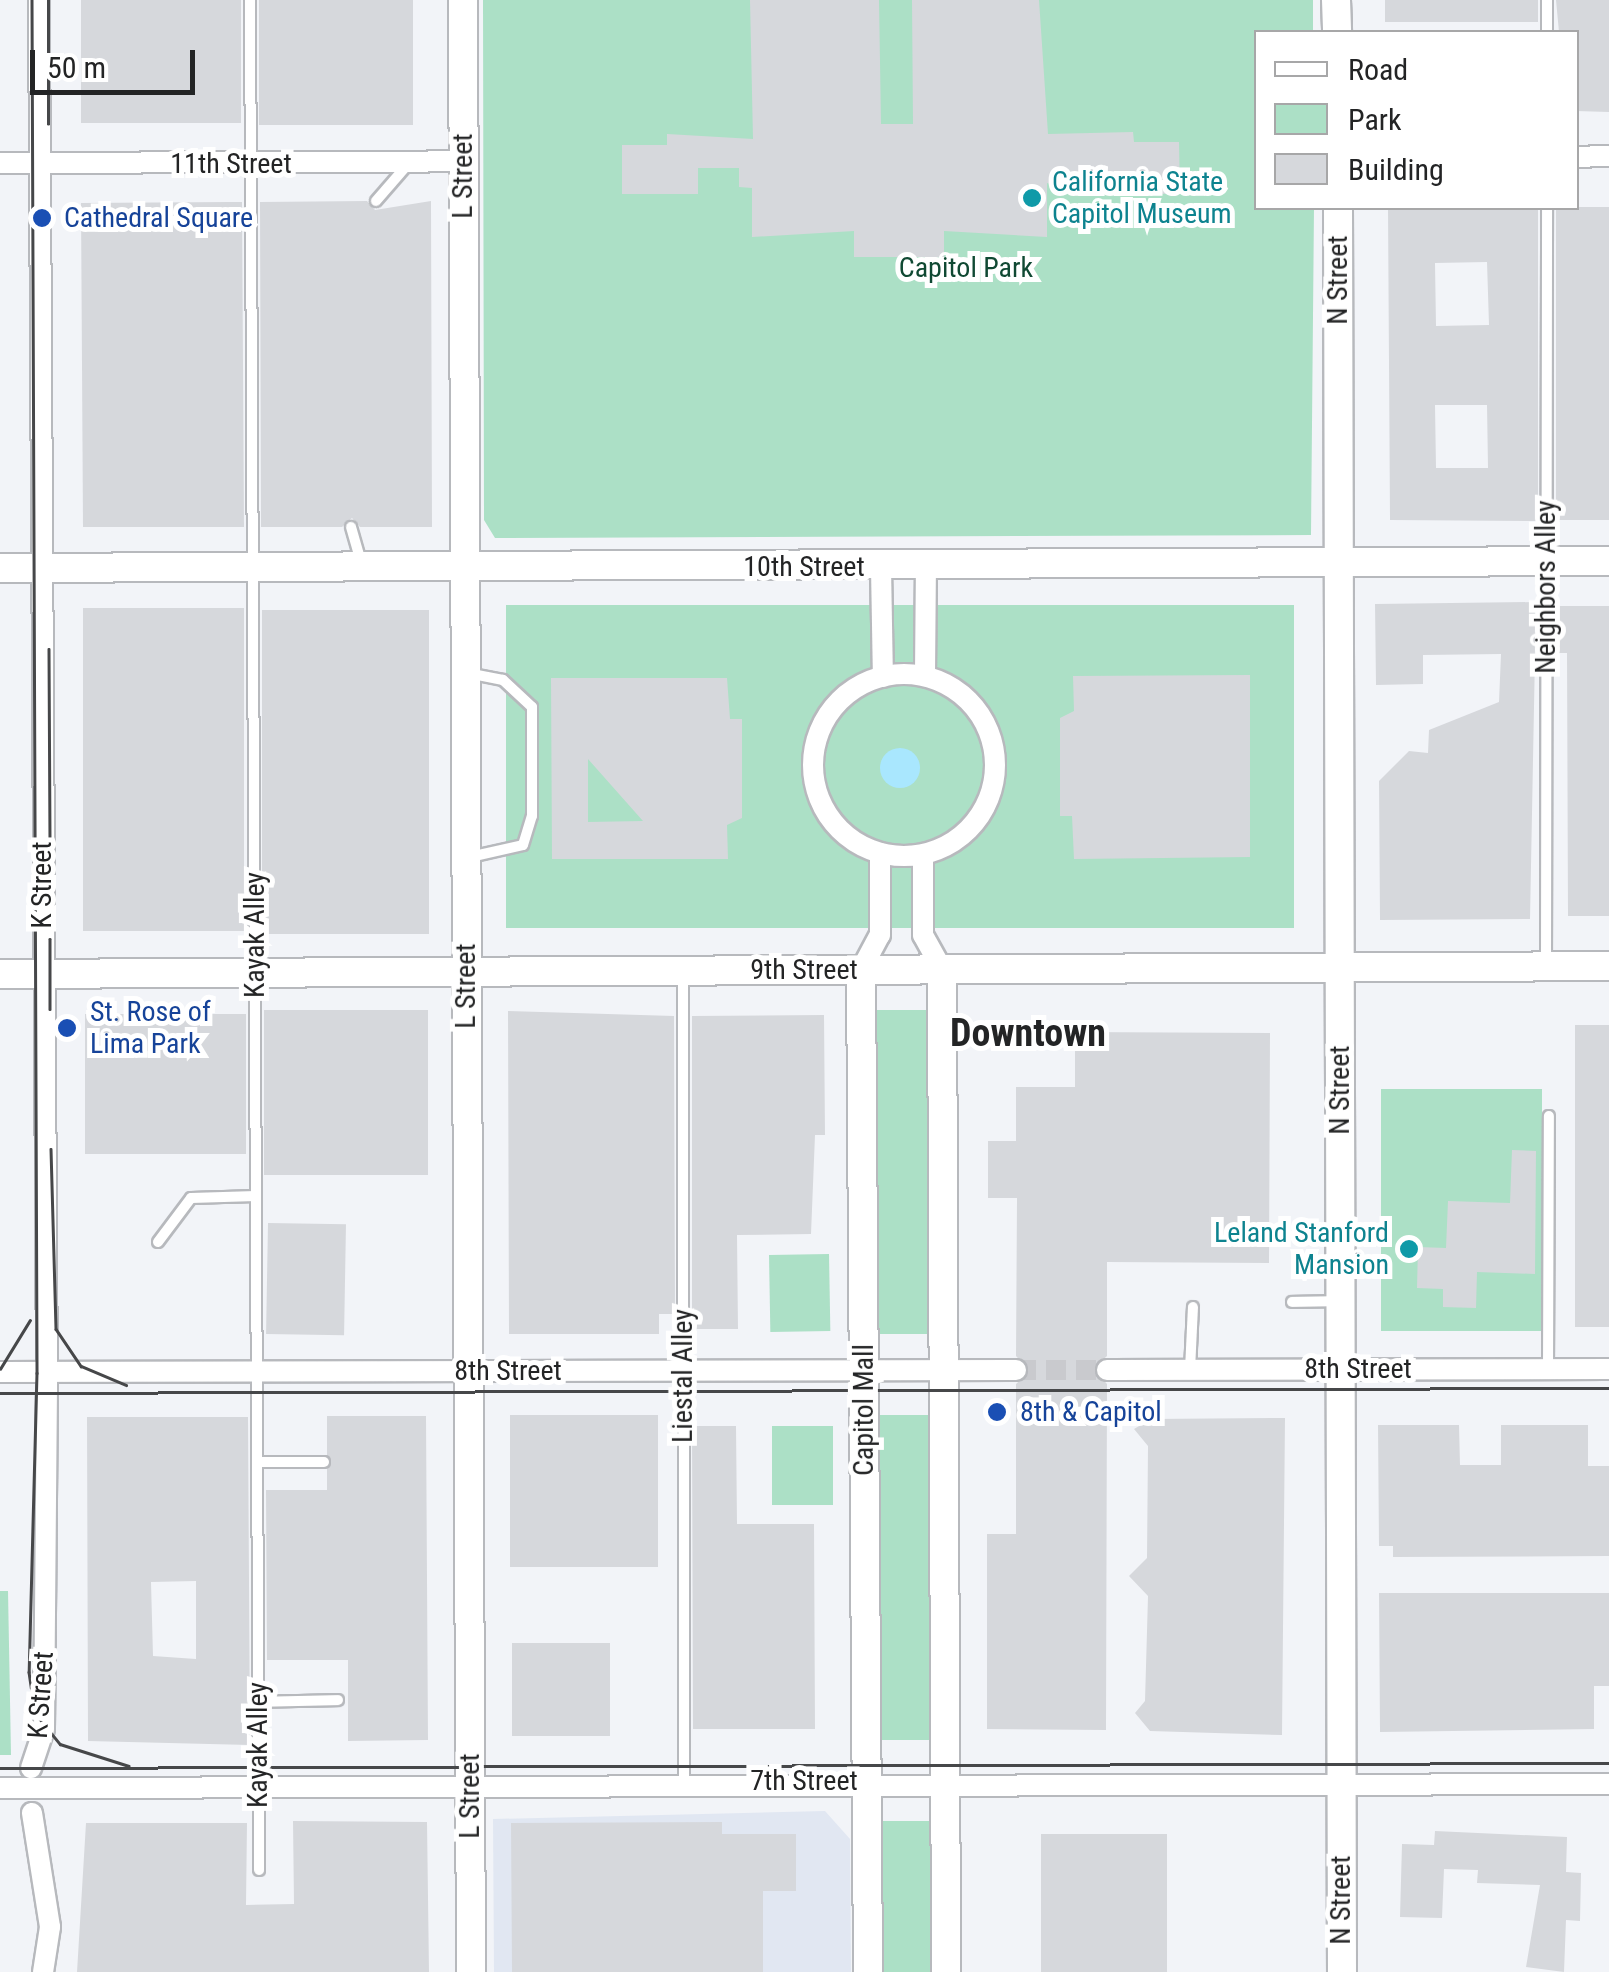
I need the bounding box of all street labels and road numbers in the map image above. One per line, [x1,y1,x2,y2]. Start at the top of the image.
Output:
street label: L Street [446,133,480,219]
street label: 11th Street [170,147,292,181]
street label: N Street [1321,235,1355,325]
street label: Neighbors Alley [1529,500,1563,674]
street label: 10th Street [743,550,865,584]
street label: K Street [25,841,59,929]
street label: Kayak Alley [238,872,272,998]
street label: L Street [449,943,483,1029]
street label: 9th Street [750,953,858,987]
street label: N Street [1323,1045,1357,1135]
street label: Liestal Alley [666,1309,700,1443]
street label: Capitol Mall [847,1344,881,1476]
street label: 8th Street [1304,1352,1412,1386]
street label: 8th Street [454,1354,562,1388]
street label: K Street [21,1650,61,1740]
street label: Kayak Alley [241,1682,275,1808]
street label: L Street [453,1753,487,1839]
street label: 7th Street [750,1764,858,1798]
street label: N Street [1324,1855,1358,1945]

